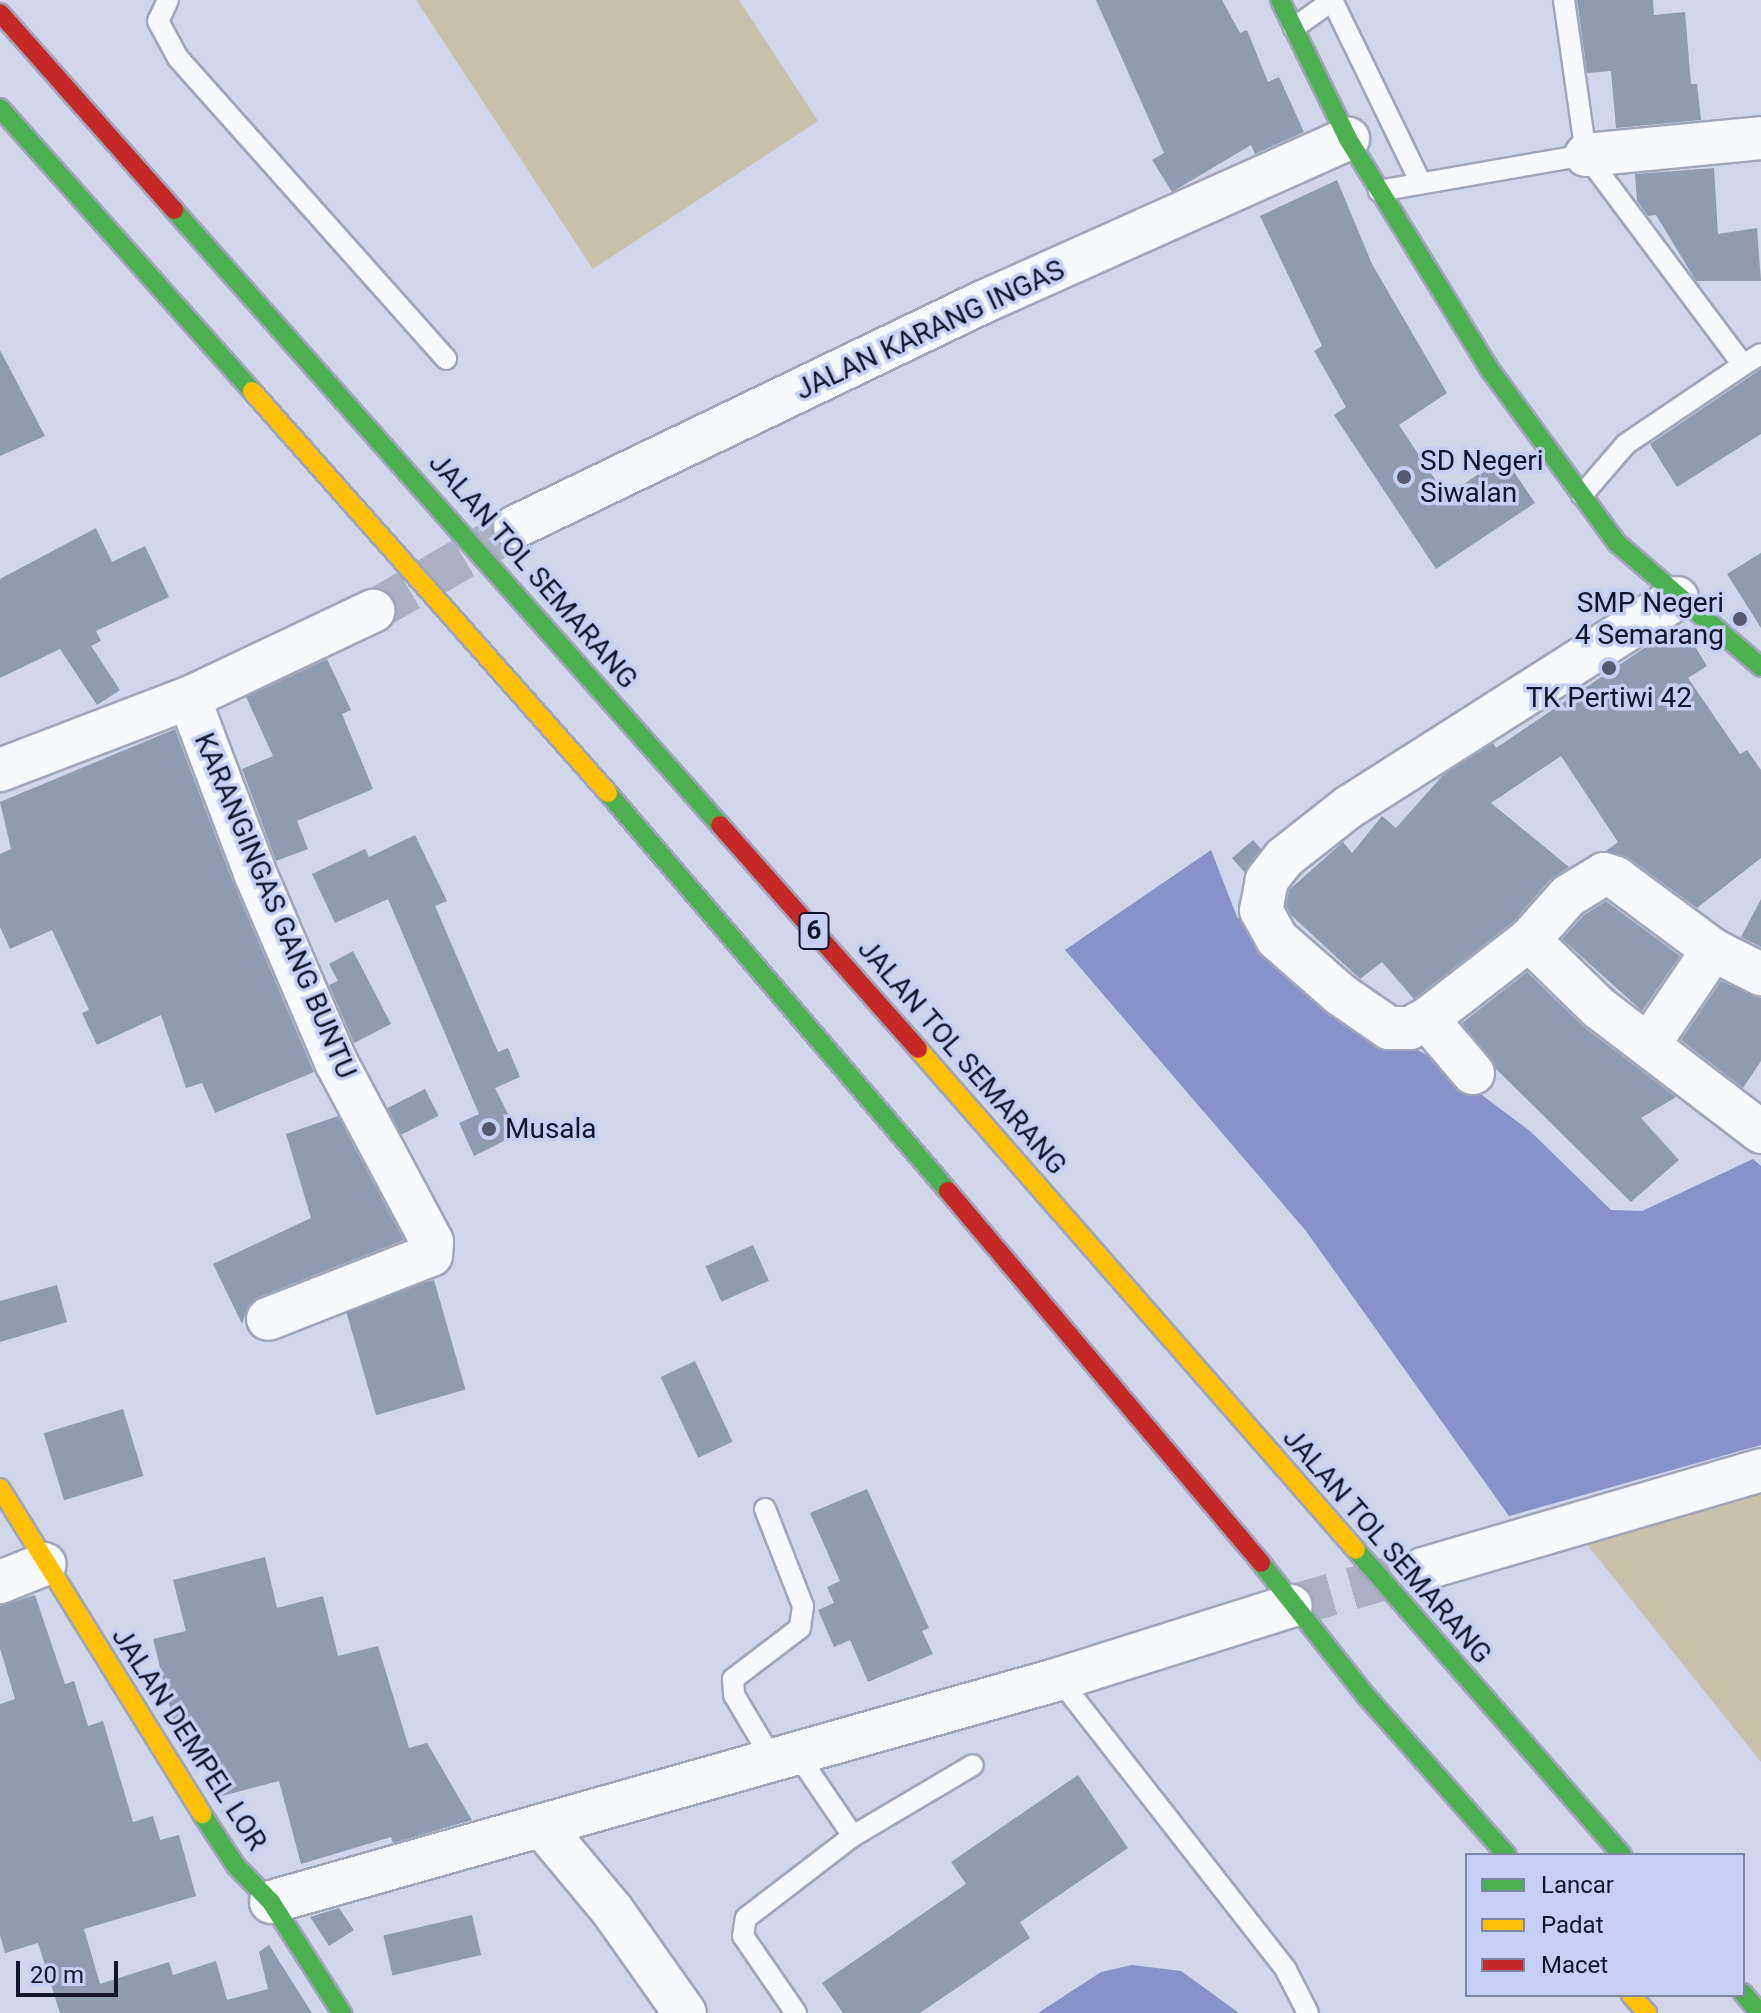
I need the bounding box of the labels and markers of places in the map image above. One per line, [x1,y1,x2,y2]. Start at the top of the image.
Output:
place label: SD Negeri Siwalan [1420,444,1544,510]
marker: SD Negeri Siwalan [1395,468,1413,486]
place label: SMP Negeri 4 Semarang [1575,586,1724,652]
marker: SMP Negeri 4 Semarang [1731,610,1749,628]
marker: TK Pertiwi 42 [1600,659,1618,677]
place label: TK Pertiwi 42 [1526,681,1692,715]
place label: Musala [505,1112,597,1146]
marker: Musala [480,1120,498,1138]

